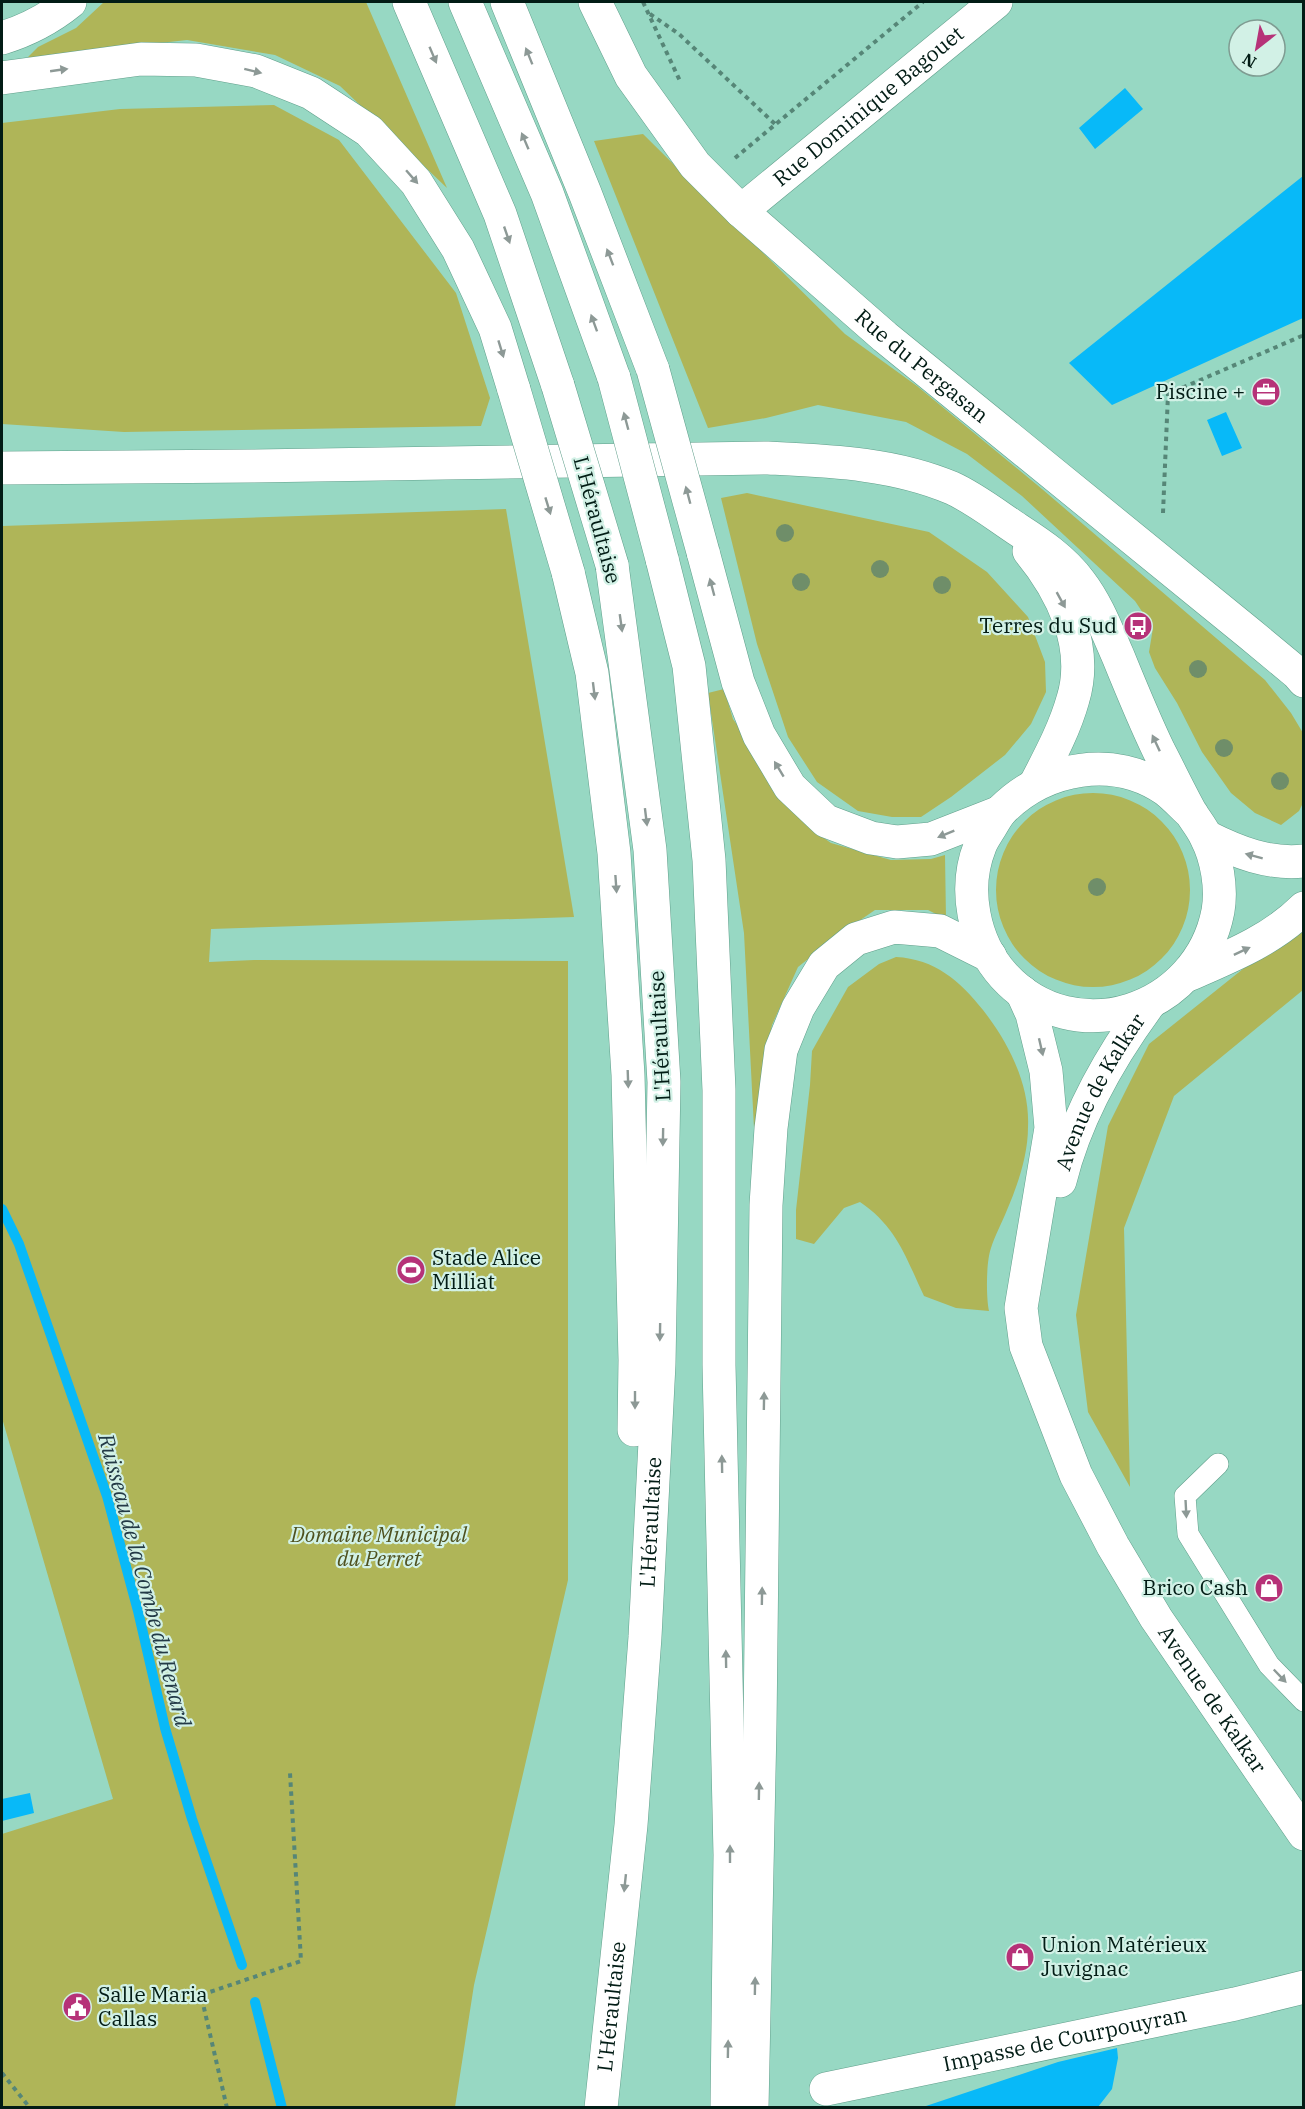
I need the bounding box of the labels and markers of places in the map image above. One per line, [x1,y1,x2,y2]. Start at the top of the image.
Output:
office icon: Piscine + [1250,376,1282,408]
place label: Piscine + [1155,377,1245,405]
bus stop icon: Terres du Sud [1122,610,1154,642]
place label: Terres du Sud [979,611,1117,639]
place label: Stade Alice Milliat [432,1243,541,1295]
sports icon: Stade Alice Milliat [395,1254,427,1286]
shop icon: Brico Cash [1253,1572,1285,1604]
place label: Brico Cash [1142,1573,1248,1601]
place label: Union Matérieux Juvignac [1041,1930,1207,1982]
shop icon: Union Matérieux Juvignac [1004,1941,1036,1973]
place label: Salle Maria Callas [98,1980,208,2032]
public building icon: Salle Maria Callas [61,1991,93,2023]

